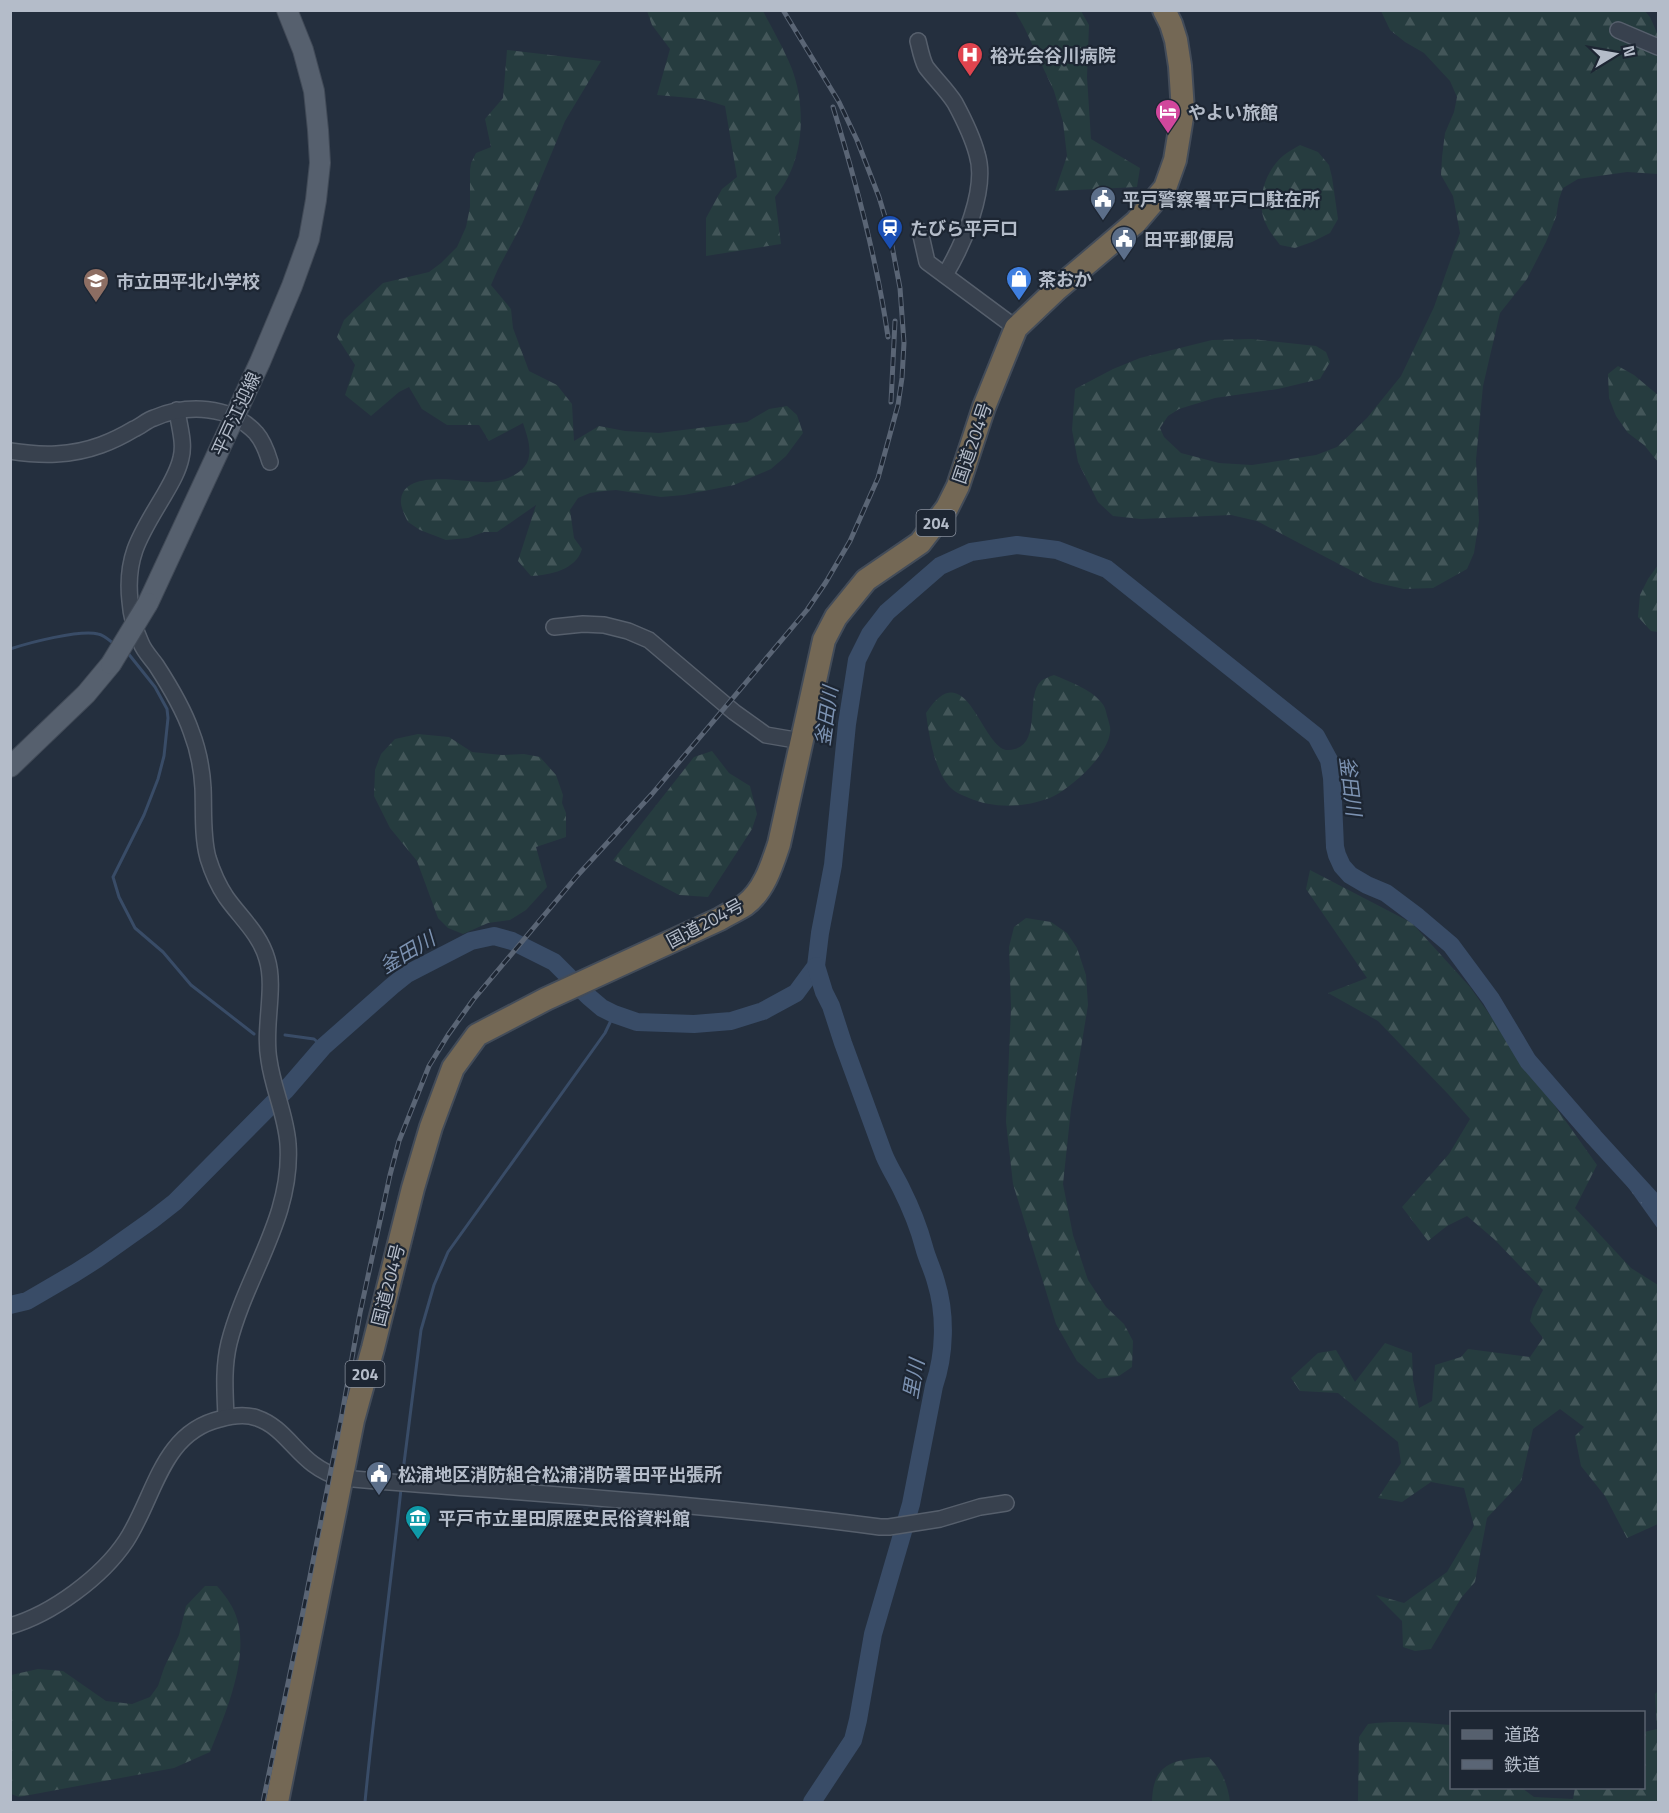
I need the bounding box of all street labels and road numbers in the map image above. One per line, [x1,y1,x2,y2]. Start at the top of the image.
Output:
street label: 平戸江迎線 [205,368,267,460]
street label: 国道204号 [946,399,998,487]
road number: 204 [916,510,956,536]
street label: 国道204号 [661,891,749,955]
street label: 国道204号 [365,1241,411,1329]
road number: 204 [346,1361,385,1387]

